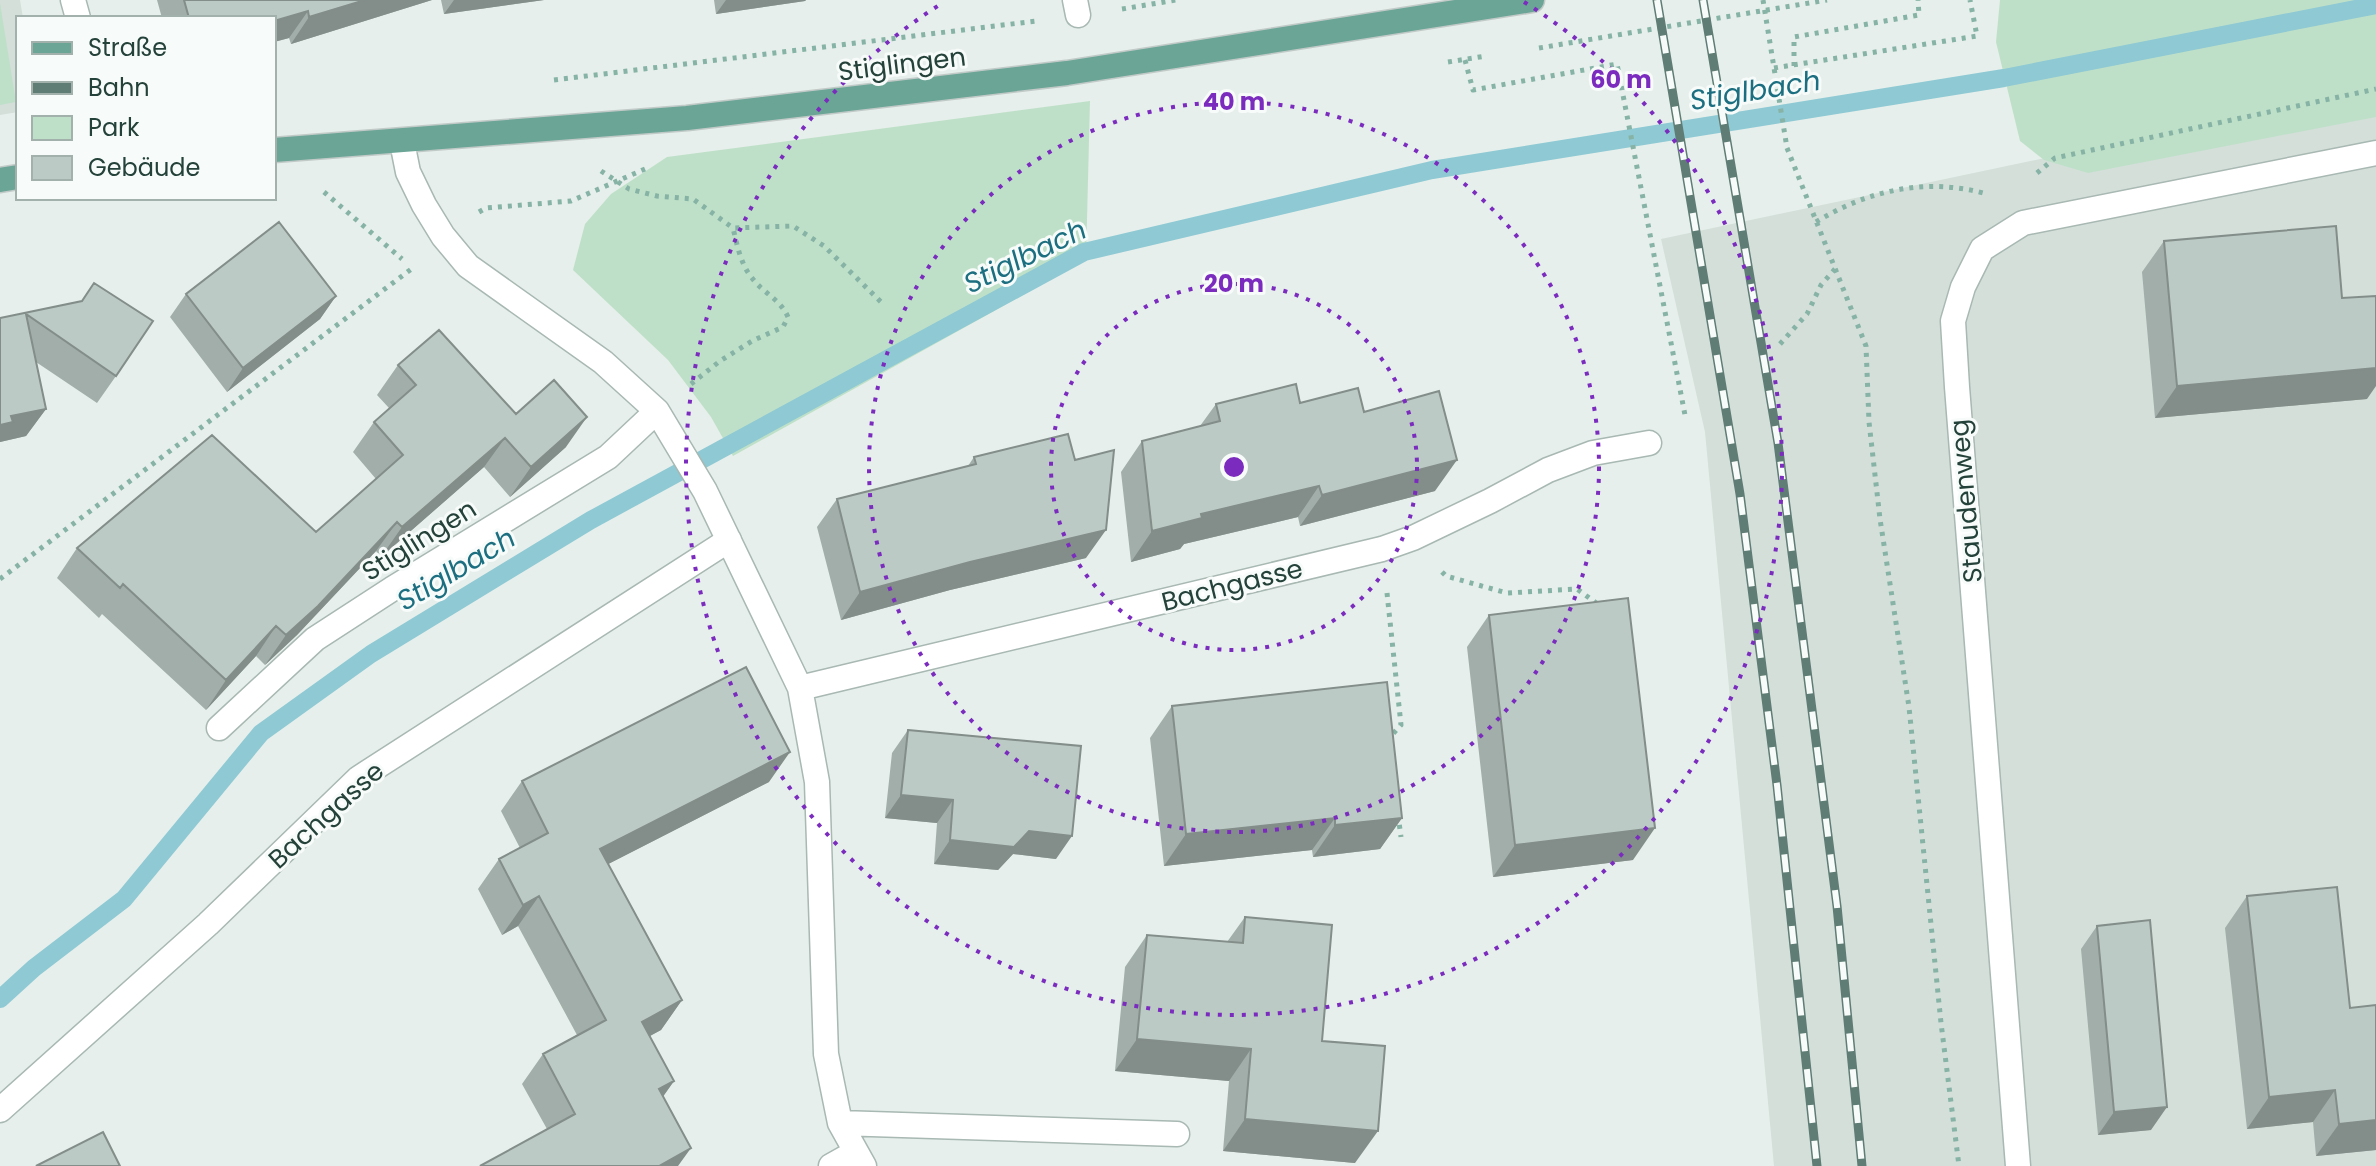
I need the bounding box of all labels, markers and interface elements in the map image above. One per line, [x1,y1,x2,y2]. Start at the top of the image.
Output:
legend [16,16,276,200]
text: Straße [88,31,167,64]
street label: Stiglingen [836,38,968,90]
water label: Stiglbach [1687,61,1823,120]
text: 60 m [1590,63,1652,96]
text: Bahn [88,71,150,104]
text: 40 m [1203,85,1265,118]
text: Park [88,111,140,144]
text: Gebäude [88,151,200,184]
water label: Stiglbach [957,210,1093,303]
text: 20 m [1204,267,1264,300]
street label: Staudenweg [1941,418,1991,584]
centre of rings [1220,453,1248,481]
street label: Stiglingen [355,491,483,589]
water label: Stiglbach [390,519,523,620]
street label: Bachgasse [1158,550,1306,620]
street label: Bachgasse [260,753,392,877]

